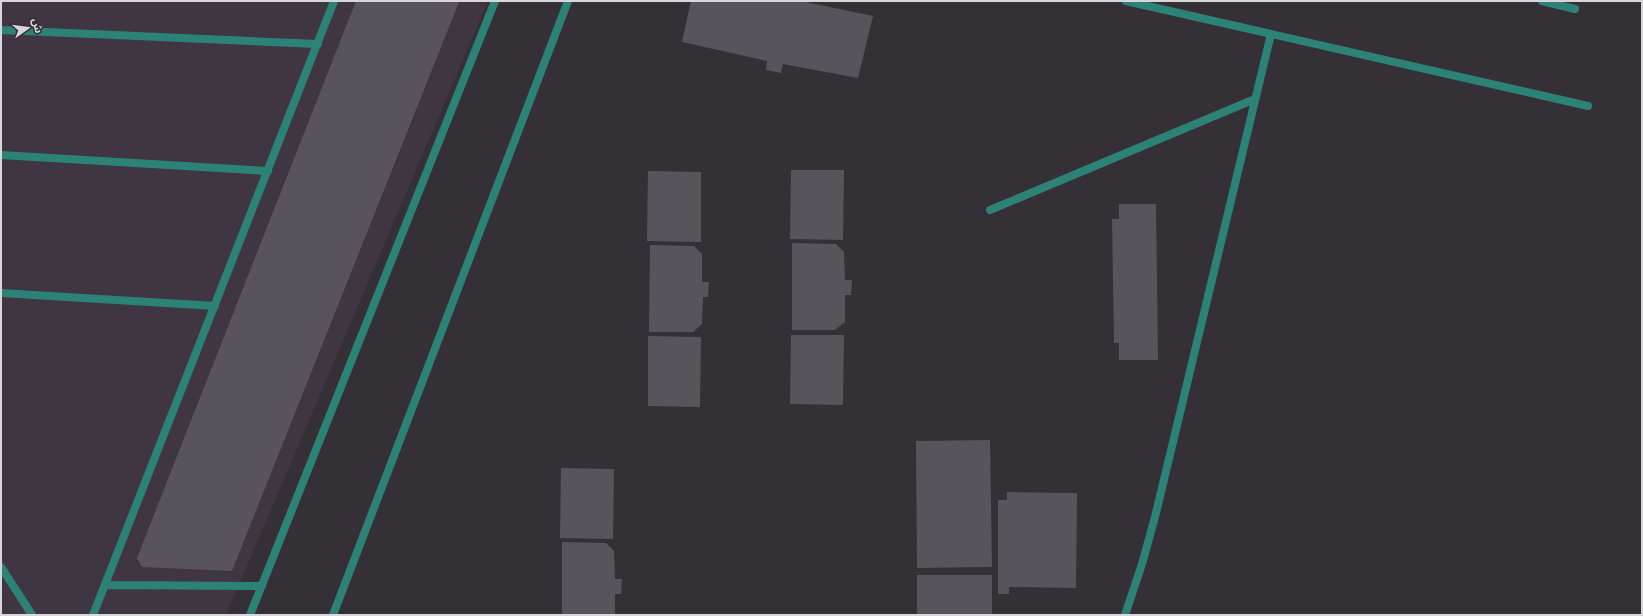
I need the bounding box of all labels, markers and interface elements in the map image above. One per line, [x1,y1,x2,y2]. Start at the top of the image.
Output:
north arrow [8,8,48,48]
text: ش [29,17,45,35]

